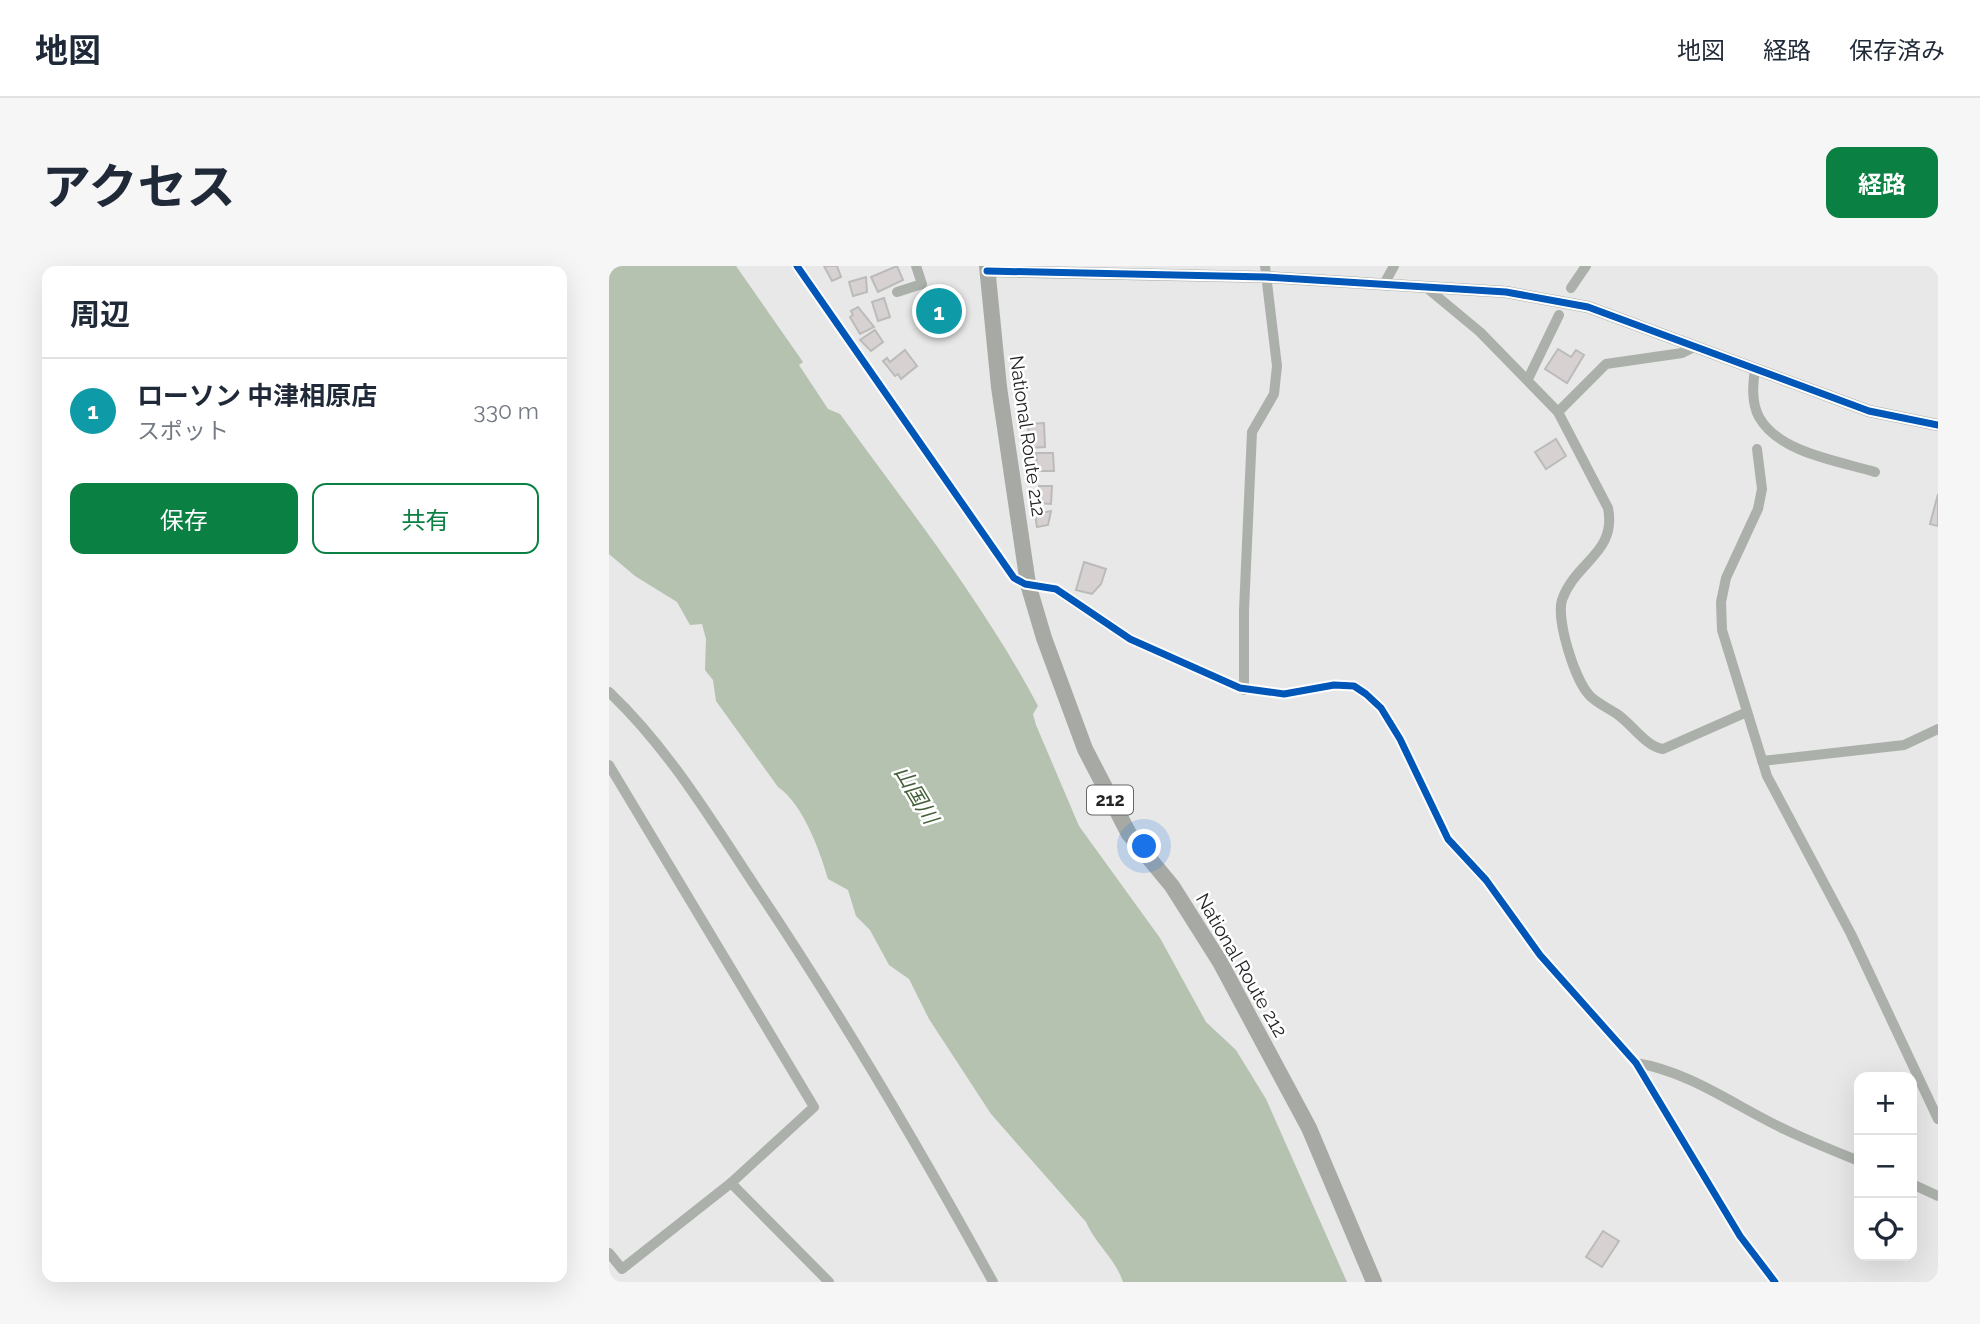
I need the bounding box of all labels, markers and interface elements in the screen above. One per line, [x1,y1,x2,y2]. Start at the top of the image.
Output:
text: 地図 [35,31,101,70]
text: 地図 [1677,36,1725,65]
text: 経路 [1763,36,1811,65]
text: 保存済み [1849,36,1945,65]
button: 経路 [1826,147,1938,218]
text: アクセス [42,158,236,215]
pin: 1 [916,285,962,337]
text: 周辺 [70,297,130,332]
street label: National Route 212 [1006,354,1050,518]
text: ローソン 中津相原店 [137,381,377,411]
text: 1 [87,397,99,424]
text: 330 m [473,397,539,424]
text: スポット [137,417,229,444]
button: 保存 [70,483,298,554]
button: 共有 [312,483,539,554]
water label: 山国川 [889,761,944,830]
road number: 212 [1087,786,1133,814]
your location [1127,829,1161,863]
street label: National Route 212 [1192,889,1292,1041]
map controls [1854,1072,1917,1261]
button: + [1854,1072,1917,1135]
button: − [1854,1135,1917,1198]
button: locate [1854,1198,1917,1261]

